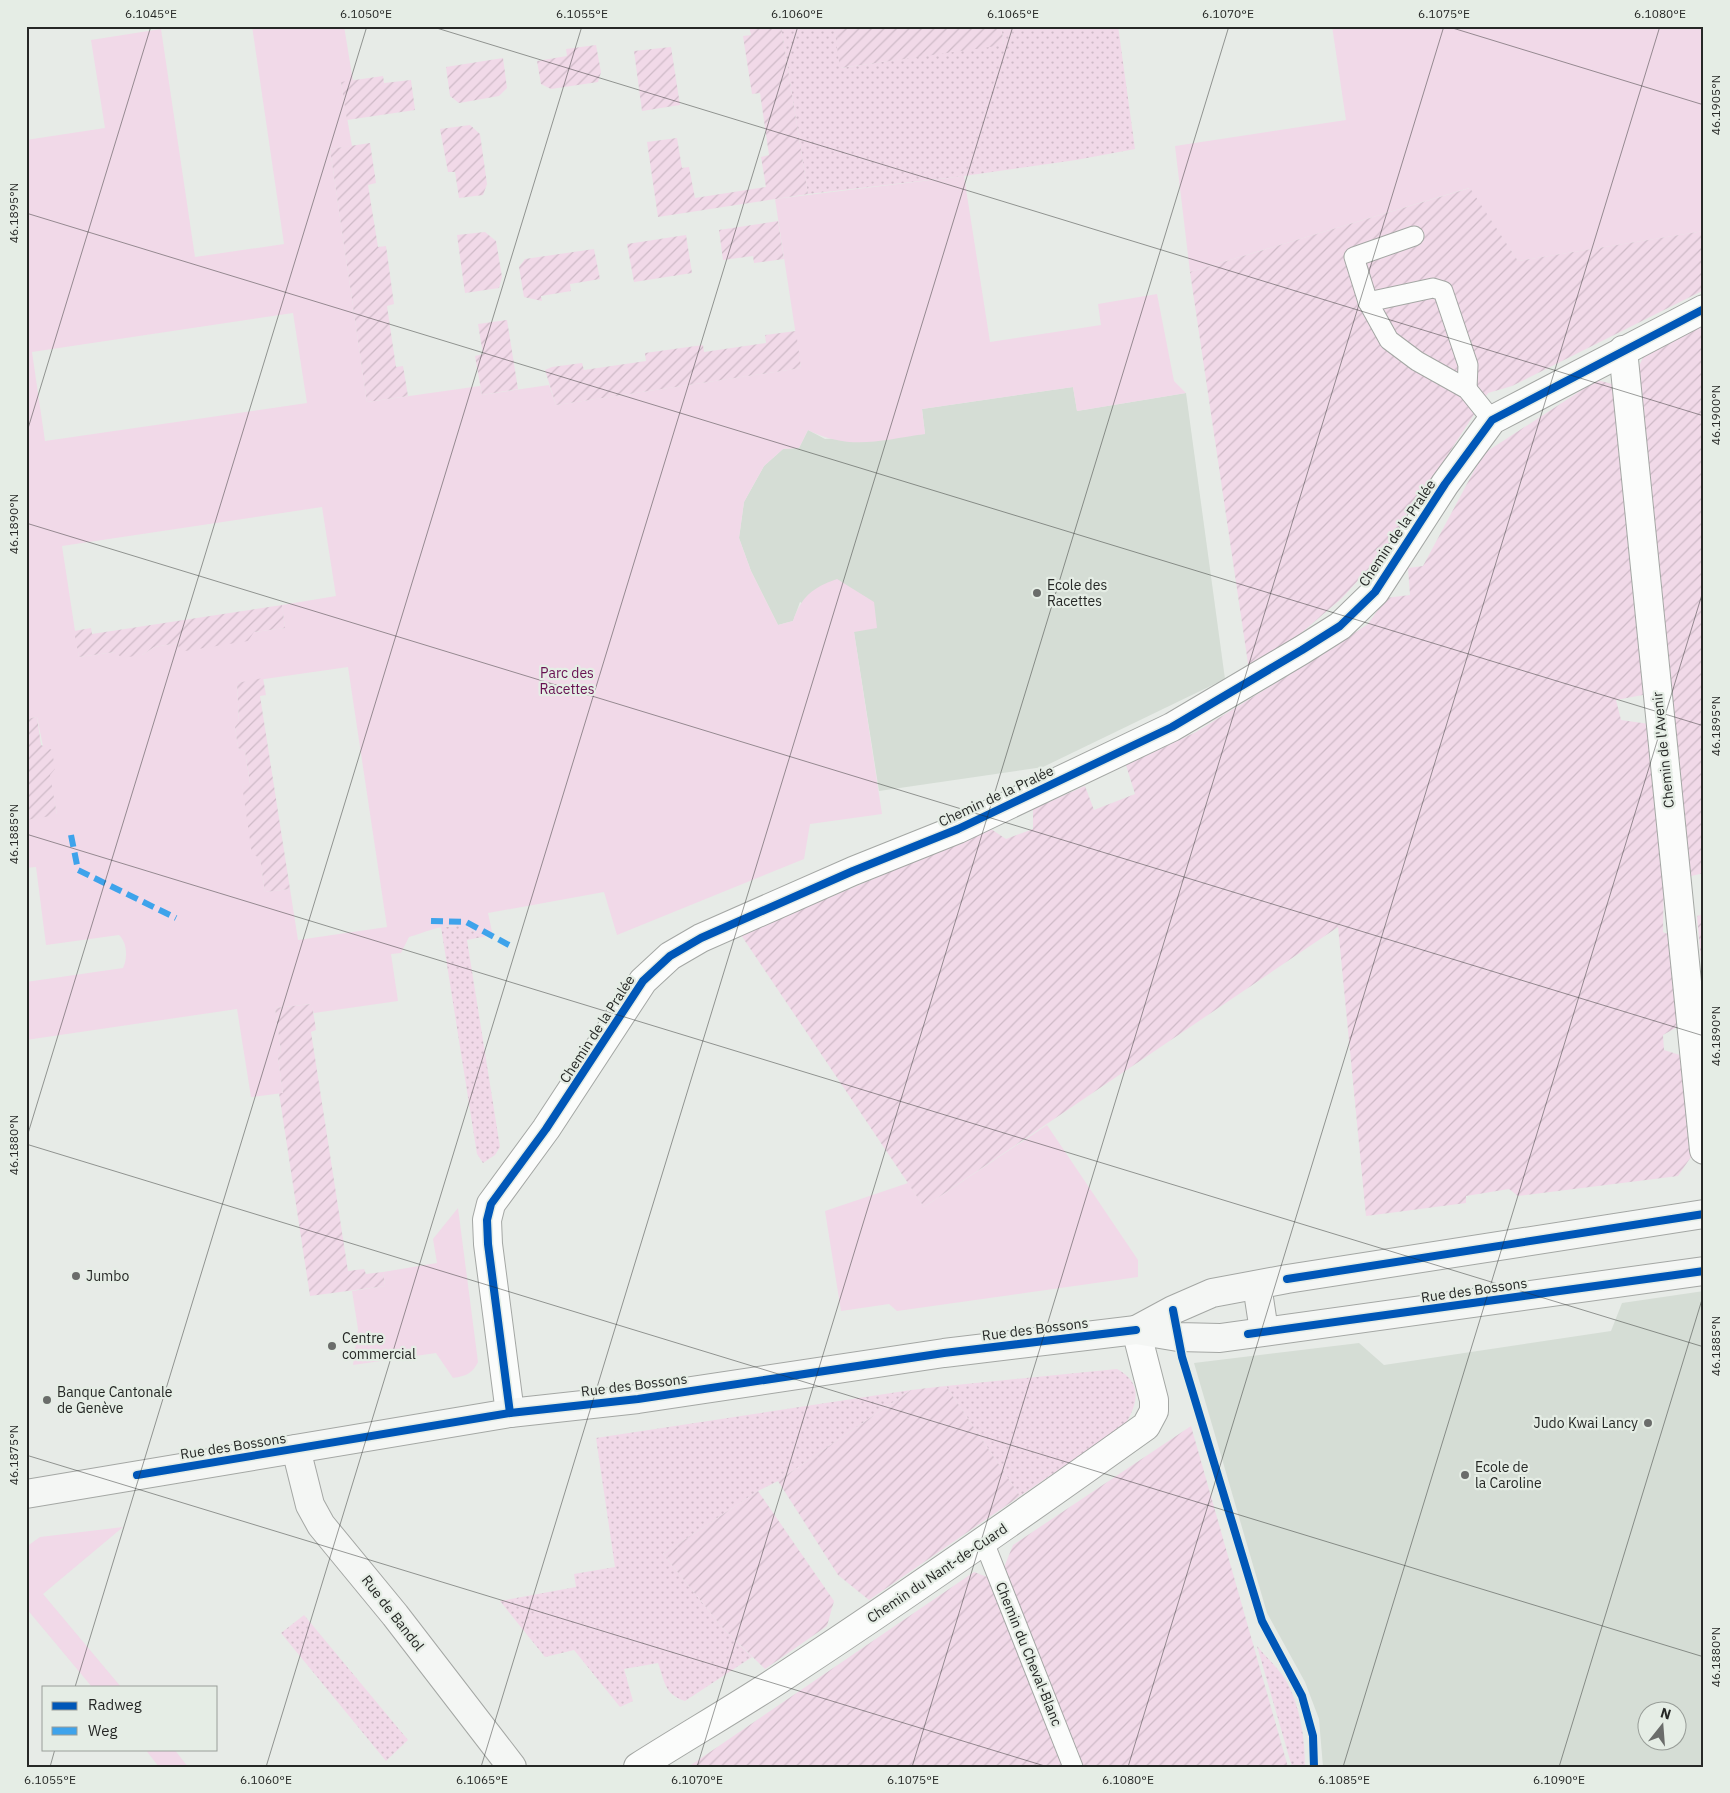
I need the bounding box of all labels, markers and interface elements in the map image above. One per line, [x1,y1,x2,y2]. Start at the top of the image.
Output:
text: 6.1045°E [125,6,177,21]
text: 6.1050°E [340,6,392,21]
text: 6.1055°E [556,6,608,21]
text: 6.1060°E [771,6,823,21]
text: 6.1065°E [987,6,1039,21]
text: 6.1070°E [1202,6,1254,21]
text: 6.1075°E [1418,6,1470,21]
text: 6.1080°E [1634,6,1686,21]
text: 46.1905°N [1708,75,1723,135]
text: 46.1895°N [6,183,21,243]
text: 46.1900°N [1708,385,1723,445]
street label: Chemin de la Pralée [1355,476,1440,590]
text: 46.1890°N [6,494,21,554]
place label: Ecole des Racettes [1047,576,1107,610]
marker: Ecole des Racettes [1031,587,1043,599]
park label: Parc des Racettes [539,664,595,698]
street label: Chemin de l'Avenir [1648,691,1678,809]
text: 46.1895°N [1708,696,1723,756]
street label: Chemin de la Pralée [936,761,1057,831]
text: 46.1885°N [6,804,21,864]
street label: Chemin de la Pralée [555,971,639,1086]
text: 46.1890°N [1708,1006,1723,1066]
text: 46.1880°N [6,1115,21,1175]
place label: Jumbo [86,1267,129,1285]
marker: Jumbo [70,1270,82,1282]
street label: Rue des Bossons [1420,1274,1528,1306]
street label: Rue des Bossons [981,1314,1089,1344]
text: 46.1885°N [1708,1316,1723,1376]
place label: Centre commercial [342,1329,416,1363]
marker: Centre commercial [326,1340,338,1352]
street label: Rue des Bossons [580,1370,688,1400]
place label: Banque Cantonale de Genève [57,1383,173,1417]
marker: Banque Cantonale de Genève [41,1394,53,1406]
place label: Judo Kwai Lancy [1534,1414,1638,1432]
marker: Judo Kwai Lancy [1642,1417,1654,1429]
text: 46.1875°N [6,1425,21,1485]
street label: Rue des Bossons [179,1429,287,1463]
place label: Ecole de la Caroline [1475,1458,1542,1492]
marker: Ecole de la Caroline [1459,1469,1471,1481]
street label: Chemin du Nant-de-Cuard [863,1519,1011,1627]
street label: Rue de Bandol [358,1571,428,1655]
street label: Chemin du Cheval-Blanc [992,1579,1066,1729]
text: 46.1880°N [1708,1627,1723,1687]
legend [42,1686,218,1750]
text: Radweg [88,1695,142,1714]
north arrow [1638,1700,1688,1750]
text: N [1658,1703,1673,1724]
text: Weg [88,1721,117,1740]
text: 6.1055°E [24,1772,76,1787]
text: 6.1060°E [240,1772,292,1787]
text: 6.1065°E [456,1772,508,1787]
text: 6.1070°E [671,1772,723,1787]
text: 6.1075°E [887,1772,939,1787]
text: 6.1080°E [1102,1772,1154,1787]
text: 6.1085°E [1318,1772,1370,1787]
text: 6.1090°E [1533,1772,1585,1787]

